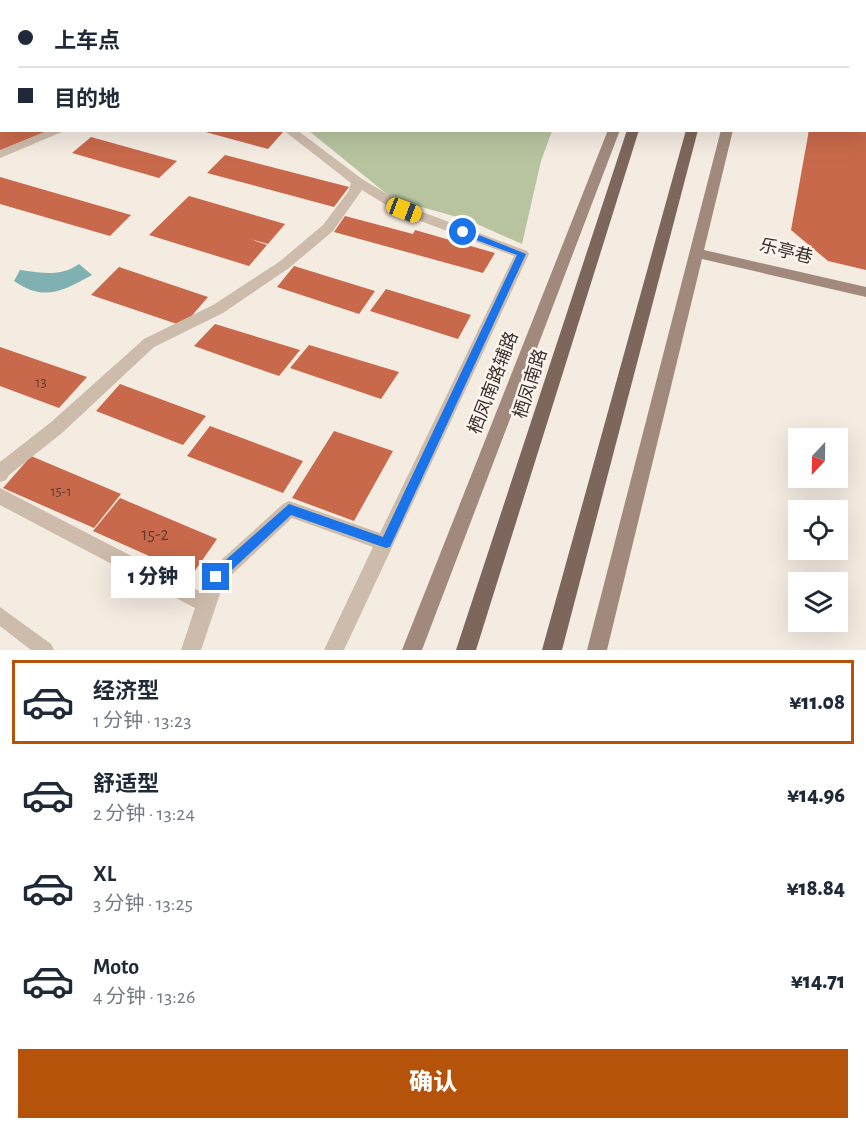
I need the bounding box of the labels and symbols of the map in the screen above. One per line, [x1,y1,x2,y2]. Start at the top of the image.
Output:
car [384,195,424,225]
route start [449,218,476,245]
street label: 乐亭巷 [758,235,815,267]
street label: 栖凤南路辅路 [464,329,522,437]
street label: 栖凤南路 [509,346,551,421]
house number: 13 [35,375,47,390]
north arrow [788,428,848,488]
house number: 15-1 [50,484,72,499]
house number: 15-2 [141,526,169,544]
callout: 1 分钟 [111,556,195,598]
route end [202,563,229,590]

